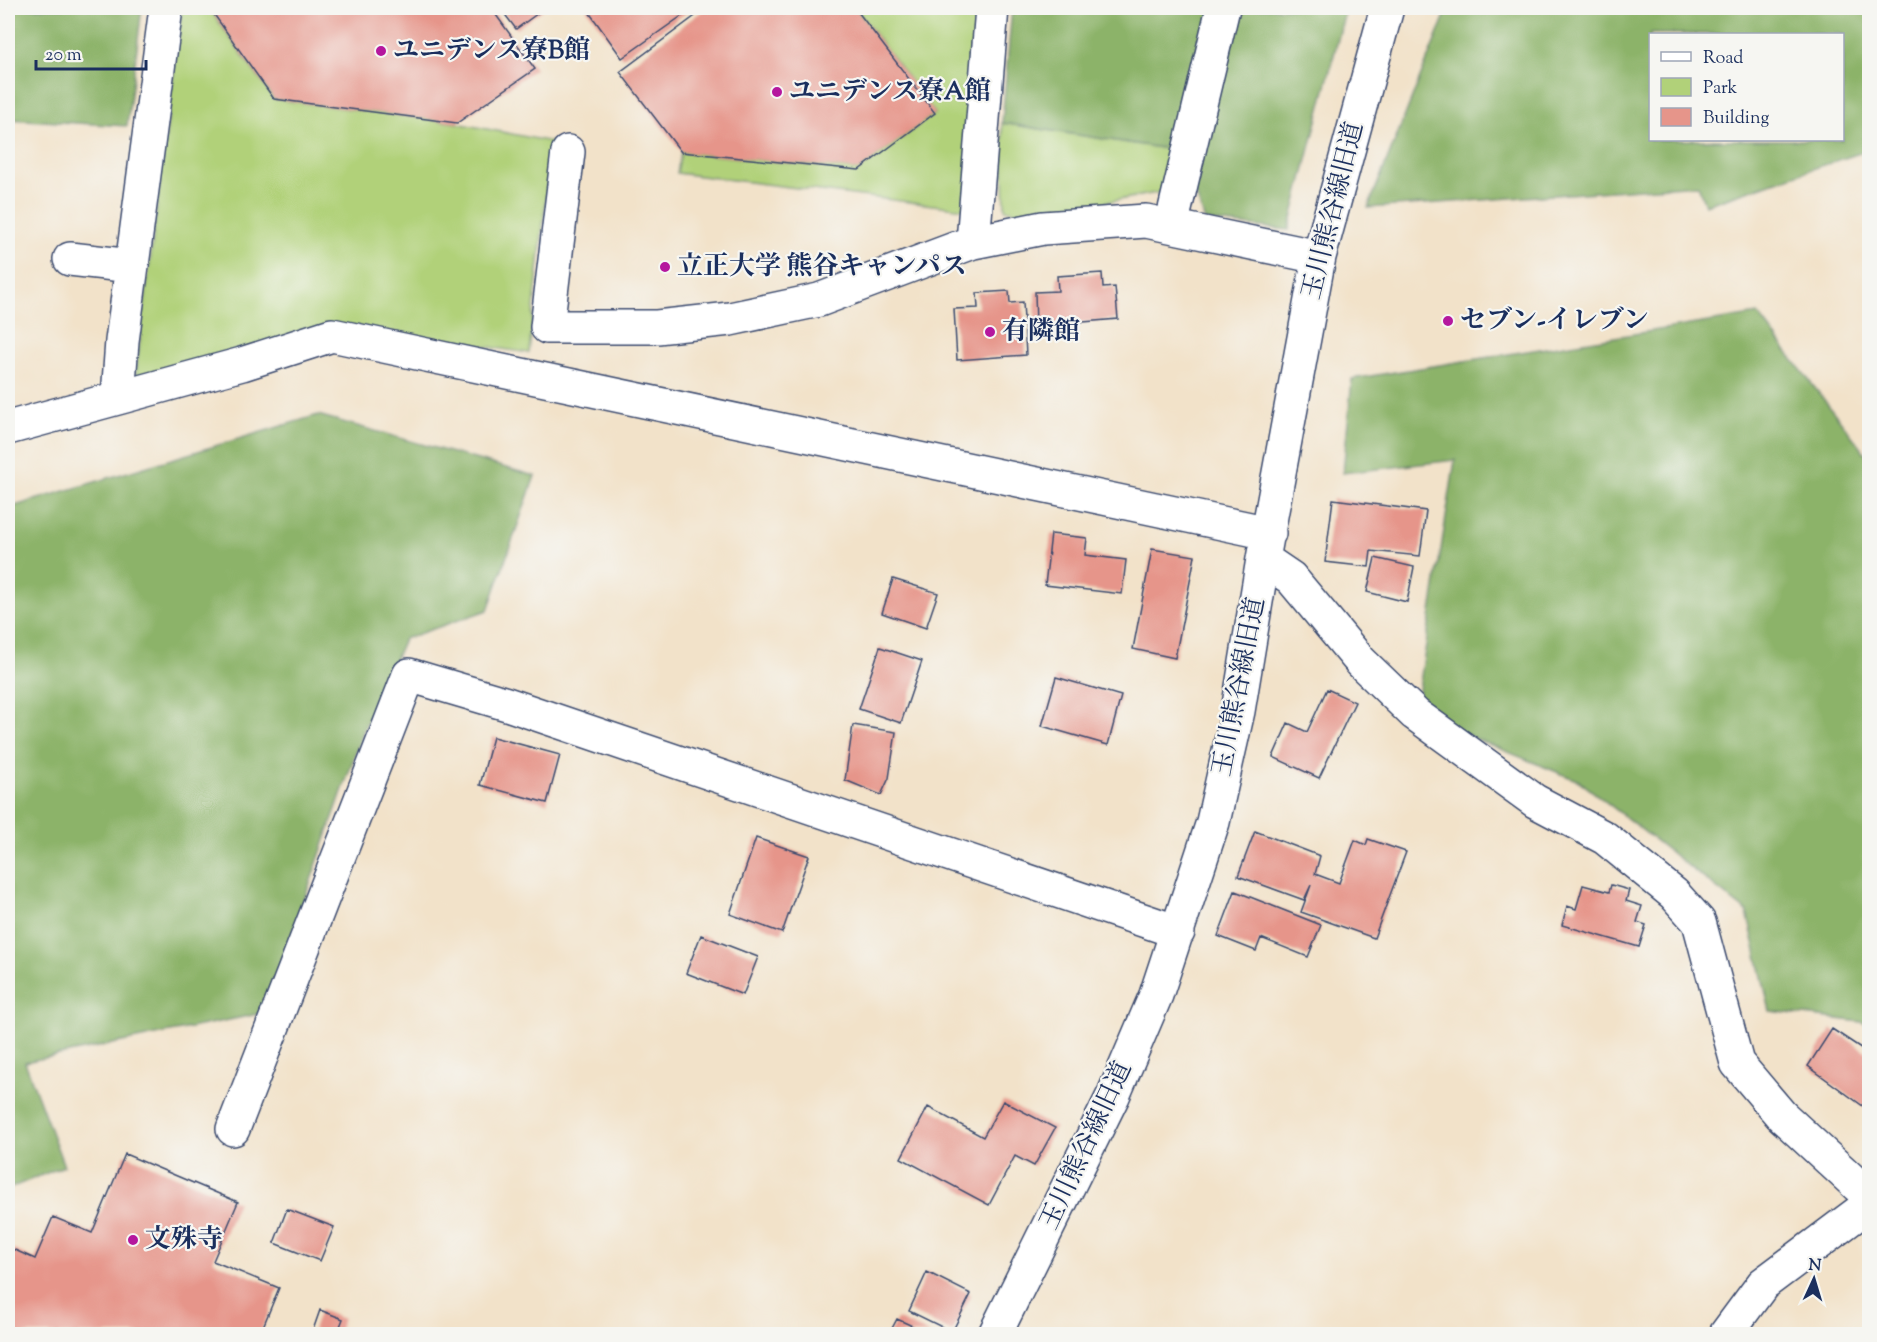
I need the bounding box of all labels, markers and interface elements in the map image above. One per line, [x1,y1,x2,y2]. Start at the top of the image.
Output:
scale bar [36,33,146,71]
place label: ユニデンス寮B館 [393,33,590,70]
legend [1649,33,1844,141]
text: 20 m [45,43,82,69]
marker: ユニデンス寮B館 [374,44,388,58]
text: Road [1703,46,1743,72]
place label: ユニデンス寮A館 [789,74,991,111]
text: Park [1703,76,1738,102]
marker: ユニデンス寮A館 [770,85,784,99]
text: Building [1703,106,1769,132]
street label: 玉川熊谷線旧道 [1294,118,1374,304]
place label: 立正大学 熊谷キャンパス [677,249,967,286]
marker: 立正大学 熊谷キャンパス [658,260,672,274]
place label: セブン-イレブン [1460,303,1649,340]
place label: 有隣館 [1002,314,1080,351]
marker: セブン-イレブン [1441,314,1455,328]
marker: 有隣館 [983,325,997,339]
street label: 玉川熊谷線旧道 [1204,594,1276,780]
street label: 玉川熊谷線旧道 [1032,1056,1142,1236]
place label: 文殊寺 [145,1222,223,1259]
marker: 文殊寺 [126,1233,140,1247]
north arrow [1784,1249,1844,1309]
text: N [1808,1255,1822,1278]

